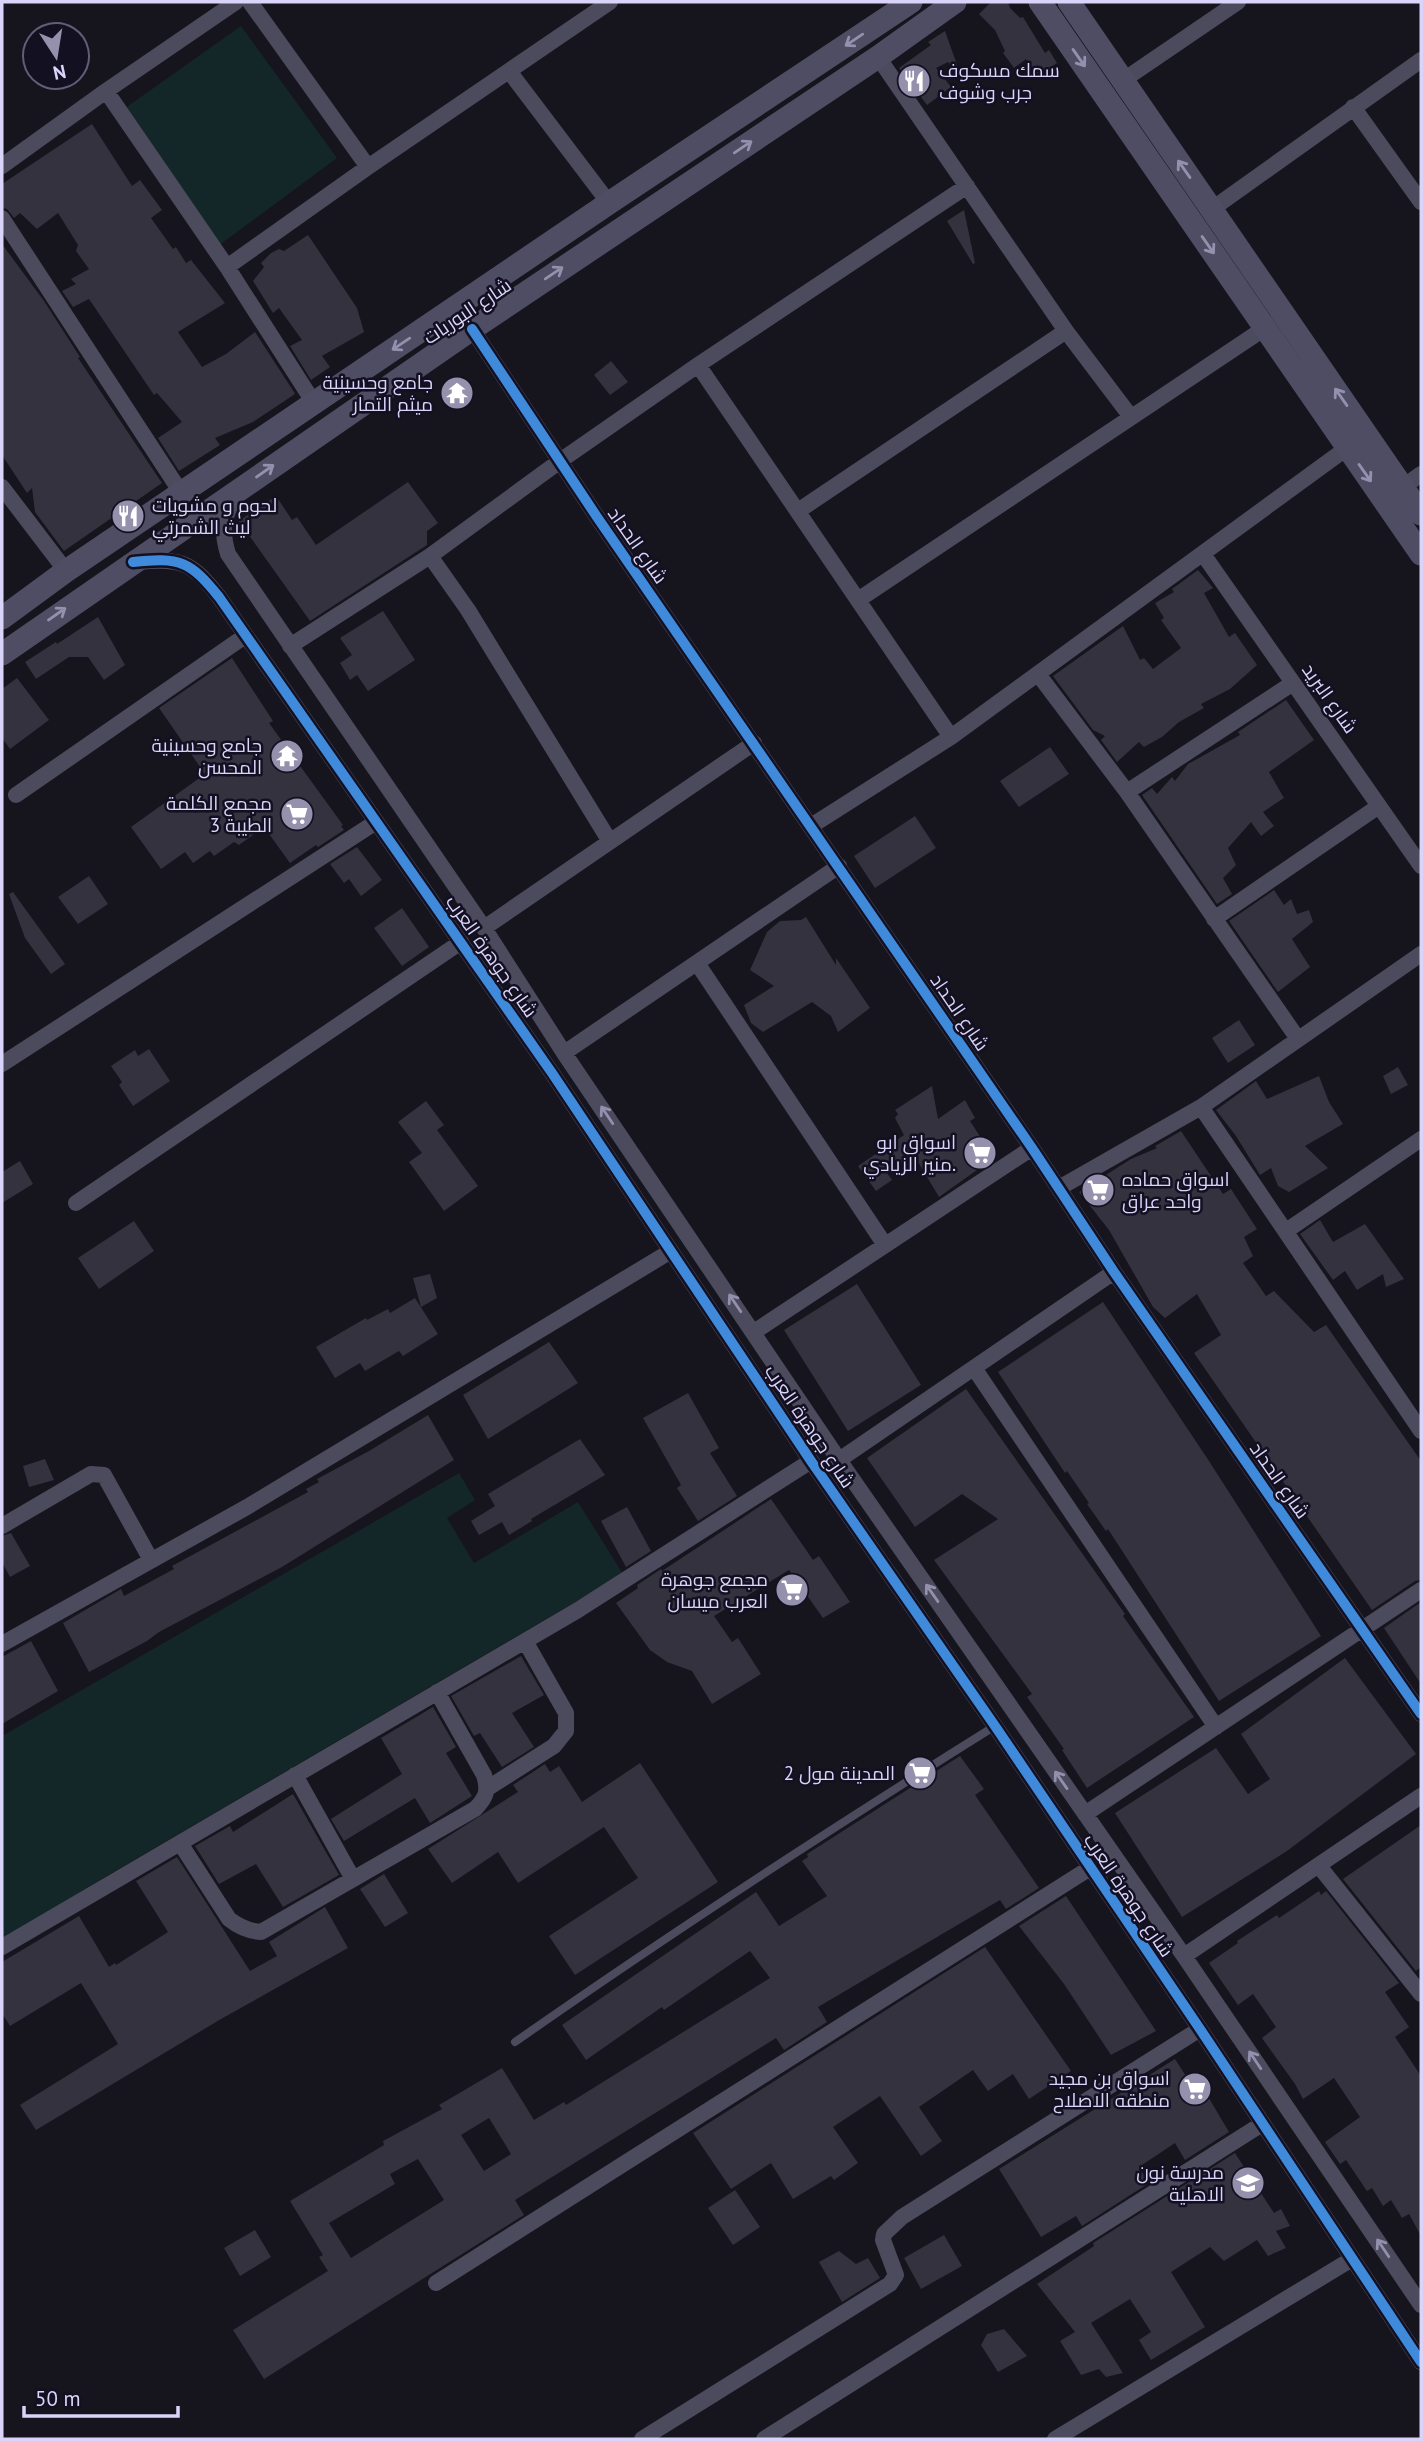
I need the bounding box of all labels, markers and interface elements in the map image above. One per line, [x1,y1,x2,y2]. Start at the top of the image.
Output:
north arrow [21,21,91,91]
one-way arrow [845,33,865,47]
one-way arrow [1072,48,1086,67]
place label: سمك مسكوف جرب وشوف [939,58,1060,104]
text: N [51,60,68,86]
restaurant icon: سمك مسكوف جرب وشوف [895,62,933,100]
one-way arrow [733,140,752,154]
one-way arrow [1177,160,1191,179]
one-way arrow [1201,235,1215,254]
one-way arrow [543,266,563,280]
street label: شارع البوريات [418,273,517,351]
one-way arrow [392,337,411,351]
place label: جامع وحسينية ميثم التمار [323,370,433,418]
temple icon: جامع وحسينية ميثم التمار [438,374,476,412]
one-way arrow [1334,388,1348,407]
one-way arrow [1358,463,1372,482]
one-way arrow [255,464,274,478]
place label: لحوم و مشويات ليث الشمرتي [152,493,277,542]
restaurant icon: لحوم و مشويات ليث الشمرتي [109,497,147,535]
street label: شارع الحداد [601,502,673,589]
one-way arrow [47,607,66,621]
street label: شارع البريد [1296,658,1363,739]
place label: جامع وحسينية المحسن [152,733,262,779]
temple icon: جامع وحسينية المحسن [268,737,306,775]
place label: مجمع الكلمة الطيبة 3 [166,791,272,837]
supermarket icon: مجمع الكلمة الطيبة 3 [278,795,316,833]
street label: شارع جوهرة العرب [439,890,543,1023]
street label: شارع الحداد [924,969,995,1056]
one-way arrow [600,1106,614,1125]
place label: اسواق ابو منير الزيادي. [863,1130,956,1179]
supermarket icon: اسواق ابو منير الزيادي. [961,1134,999,1172]
place label: اسواق حماده واحد عراق [1122,1167,1230,1214]
supermarket icon: اسواق حماده واحد عراق [1079,1171,1117,1209]
one-way arrow [728,1294,742,1313]
street label: شارع جوهرة العرب [758,1360,860,1493]
street label: شارع الحداد [1243,1437,1315,1524]
place label: مجمع جوهرة العرب ميسان [661,1567,768,1613]
supermarket icon: مجمع جوهرة العرب ميسان [773,1571,811,1609]
one-way arrow [924,1584,939,1603]
supermarket icon: المدينة مول 2 [901,1754,939,1792]
place label: المدينة مول 2 [784,1761,895,1785]
one-way arrow [1054,1771,1068,1790]
street label: شارع جوهرة العرب [1077,1829,1179,1962]
one-way arrow [1248,2051,1262,2070]
place label: اسواق بن مجيد منطقه الاصلاح [1049,2066,1170,2114]
supermarket icon: اسواق بن مجيد منطقه الاصلاح [1176,2070,1214,2108]
place label: مدرسة نون الاهلية [1136,2160,1224,2206]
school or university icon: مدرسة نون الاهلية [1229,2164,1267,2202]
one-way arrow [1376,2239,1390,2259]
scale bar [24,2374,178,2418]
text: 50 m [35,2385,81,2412]

